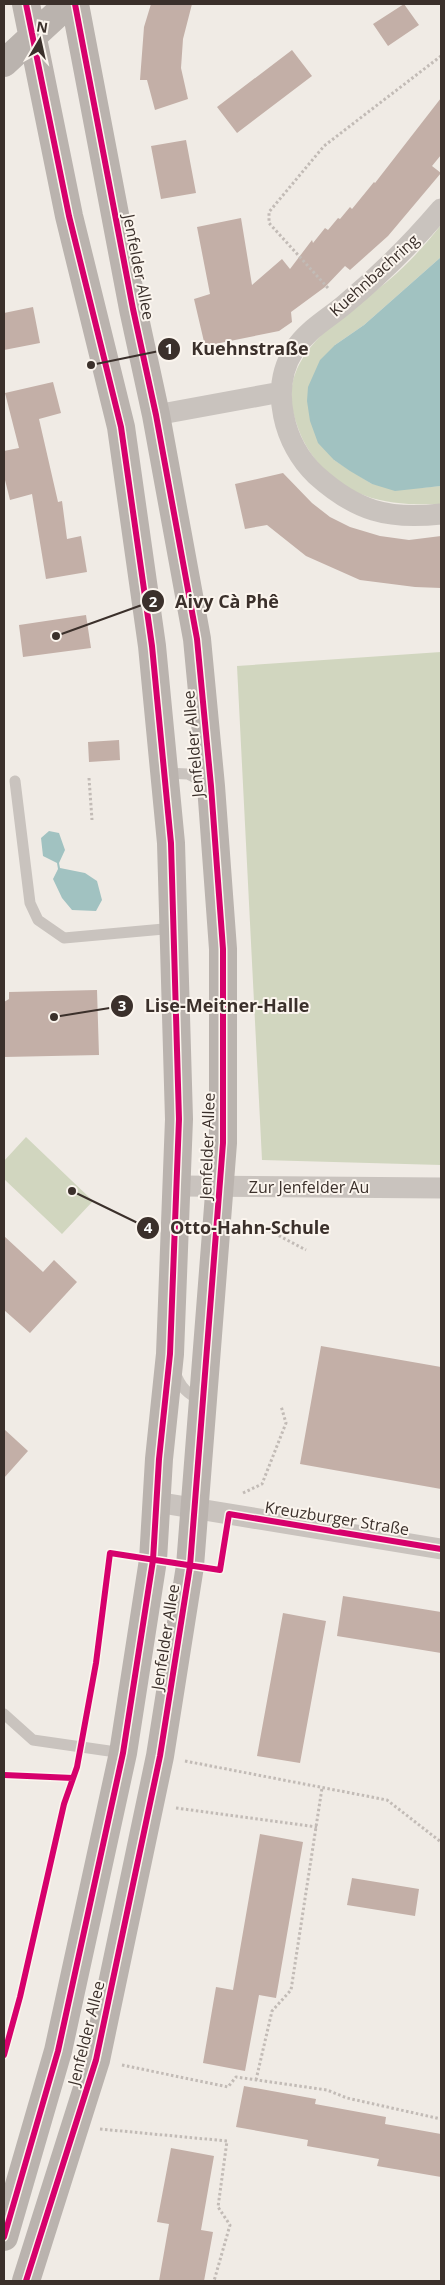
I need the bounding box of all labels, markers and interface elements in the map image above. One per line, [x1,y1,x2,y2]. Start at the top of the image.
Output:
north arrow [15,15,65,65]
text: N [35,16,49,37]
street label: Jenfelder Allee [118,210,160,322]
street label: Kuehnbachring [324,229,424,321]
callout: Kuehnstraße [156,333,319,366]
text: Kuehnstraße [191,336,309,360]
text: 1 [165,338,173,358]
callout: Aivy Cà Phê [141,585,289,618]
text: Aivy Cà Phê [175,589,279,613]
text: 2 [149,591,158,611]
street label: Jenfelder Allee [177,690,209,800]
callout: Lise-Meitner-Halle [110,989,319,1022]
text: Lise-Meitner-Halle [145,993,309,1017]
text: 3 [118,995,126,1015]
street label: Jenfelder Allee [194,1092,220,1202]
street label: Zur Jenfelder Au [249,1176,369,1198]
callout: Otto-Hahn-Schule [135,1211,340,1244]
text: Otto-Hahn-Schule [170,1215,330,1239]
text: 4 [144,1217,153,1237]
street label: Kreuzburger Straße [263,1496,411,1540]
street label: Jenfelder Allee [145,1582,184,1694]
street label: Jenfelder Allee [62,1978,110,2090]

